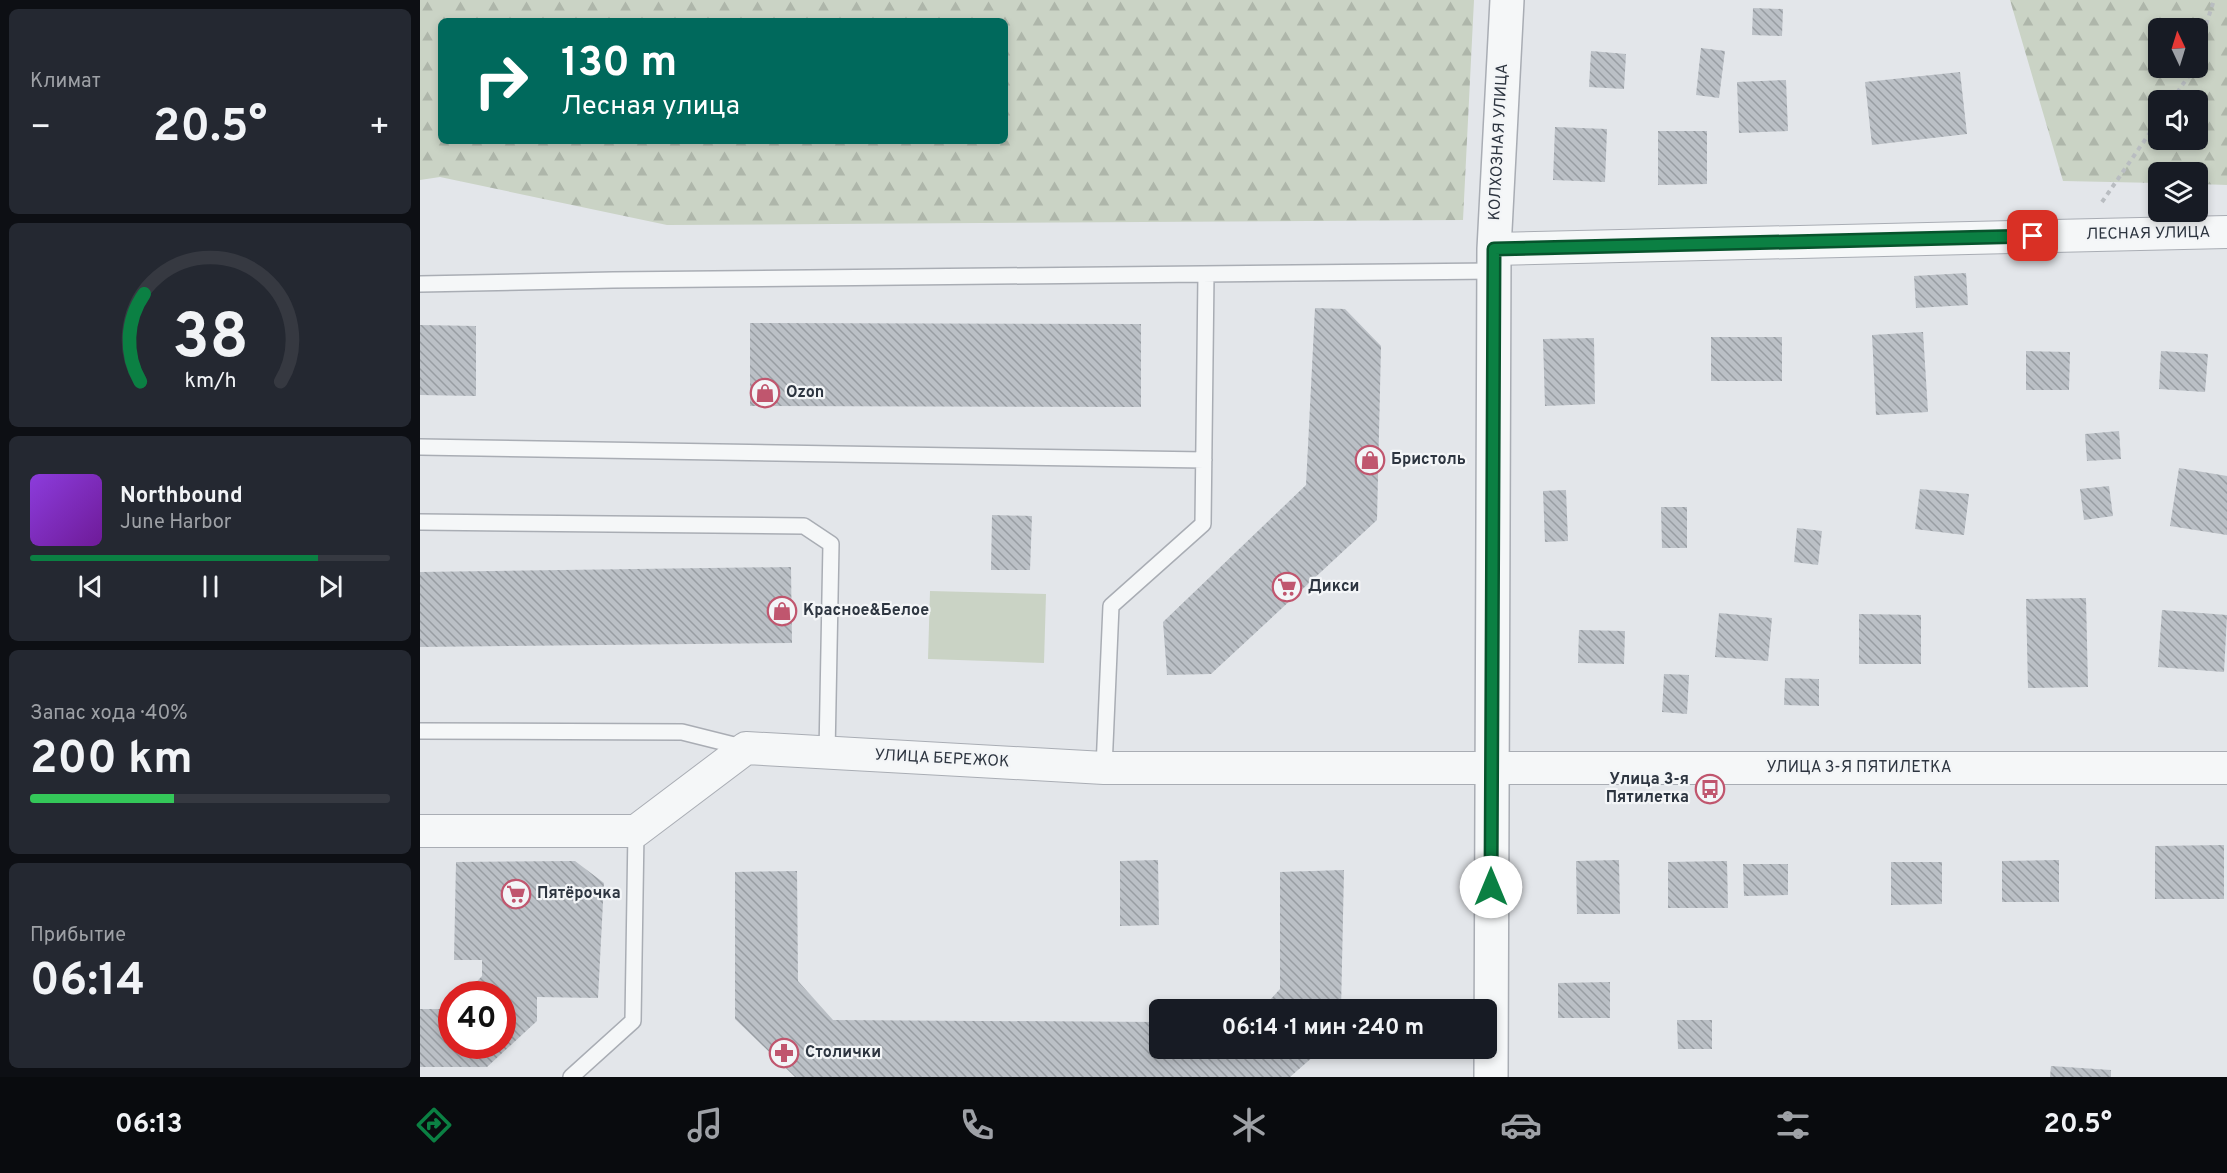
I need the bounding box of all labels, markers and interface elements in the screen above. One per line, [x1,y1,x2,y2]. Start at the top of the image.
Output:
north arrow [2148,18,2208,78]
map controls [2148,18,2208,222]
text: 130 m [561,38,677,91]
icon: right [462,42,540,120]
street label: КОЛХОЗНАЯ УЛИЦА [1485,63,1513,221]
text: Климат [30,69,101,95]
text: Лесная улица [561,90,740,124]
button: sound [2148,90,2208,150]
text: 20.5° [153,100,267,157]
text: − [30,108,51,150]
text: + [369,108,390,150]
button: layers [2148,162,2208,222]
pin [2007,210,2058,261]
icon: arrive [2016,219,2049,252]
street label: ЛЕСНАЯ УЛИЦА [2086,223,2210,245]
text: 38 [172,301,248,380]
text: km/h [184,368,236,395]
shop icon: Ozon [749,377,781,409]
place label: Ozon [786,383,824,403]
shop icon: Бристоль [1354,444,1386,476]
place label: Бристоль [1391,450,1466,470]
text: Northbound [120,483,243,510]
text: June Harbor [120,510,232,536]
icon: previous [74,570,107,603]
icon: pause [194,570,227,603]
icon: next [314,570,347,603]
supermarket icon: Дикси [1271,571,1303,603]
place label: Дикси [1308,577,1359,597]
shop icon: Красное&Белое [766,595,798,627]
place label: Красное&Белое [803,601,929,621]
text: Запас хода · 40% [30,701,188,727]
text: 200 km [30,732,193,789]
street label: УЛИЦА БЕРЕЖОК [874,745,1010,773]
street label: УЛИЦА 3-Я ПЯТИЛЕТКА [1766,758,1952,778]
place label: Улица 3-я Пятилетка [1606,770,1689,808]
bus stop icon: Улица 3-я Пятилетка [1694,773,1726,805]
position arrow [1459,855,1523,919]
supermarket icon: Пятёрочка [500,878,532,910]
place label: Пятёрочка [537,884,621,904]
text: Прибытие [30,923,126,949]
text: 06:14 [30,954,145,1011]
speed limit sign: 40 [438,981,516,1059]
text: 06:14 · 1 мин · 240 m [1222,1015,1424,1042]
pharmacy icon: Столички [768,1037,800,1069]
place label: Столички [805,1043,881,1063]
icon: directions [413,1104,455,1146]
icon: music [684,1104,726,1146]
icon: phone [956,1104,998,1146]
icon: climate [1228,1104,1270,1146]
icon: car [1500,1104,1542,1146]
icon: filters [1772,1104,1814,1146]
text: 06:13 [115,1108,183,1142]
text: 20.5° [2044,1108,2112,1142]

